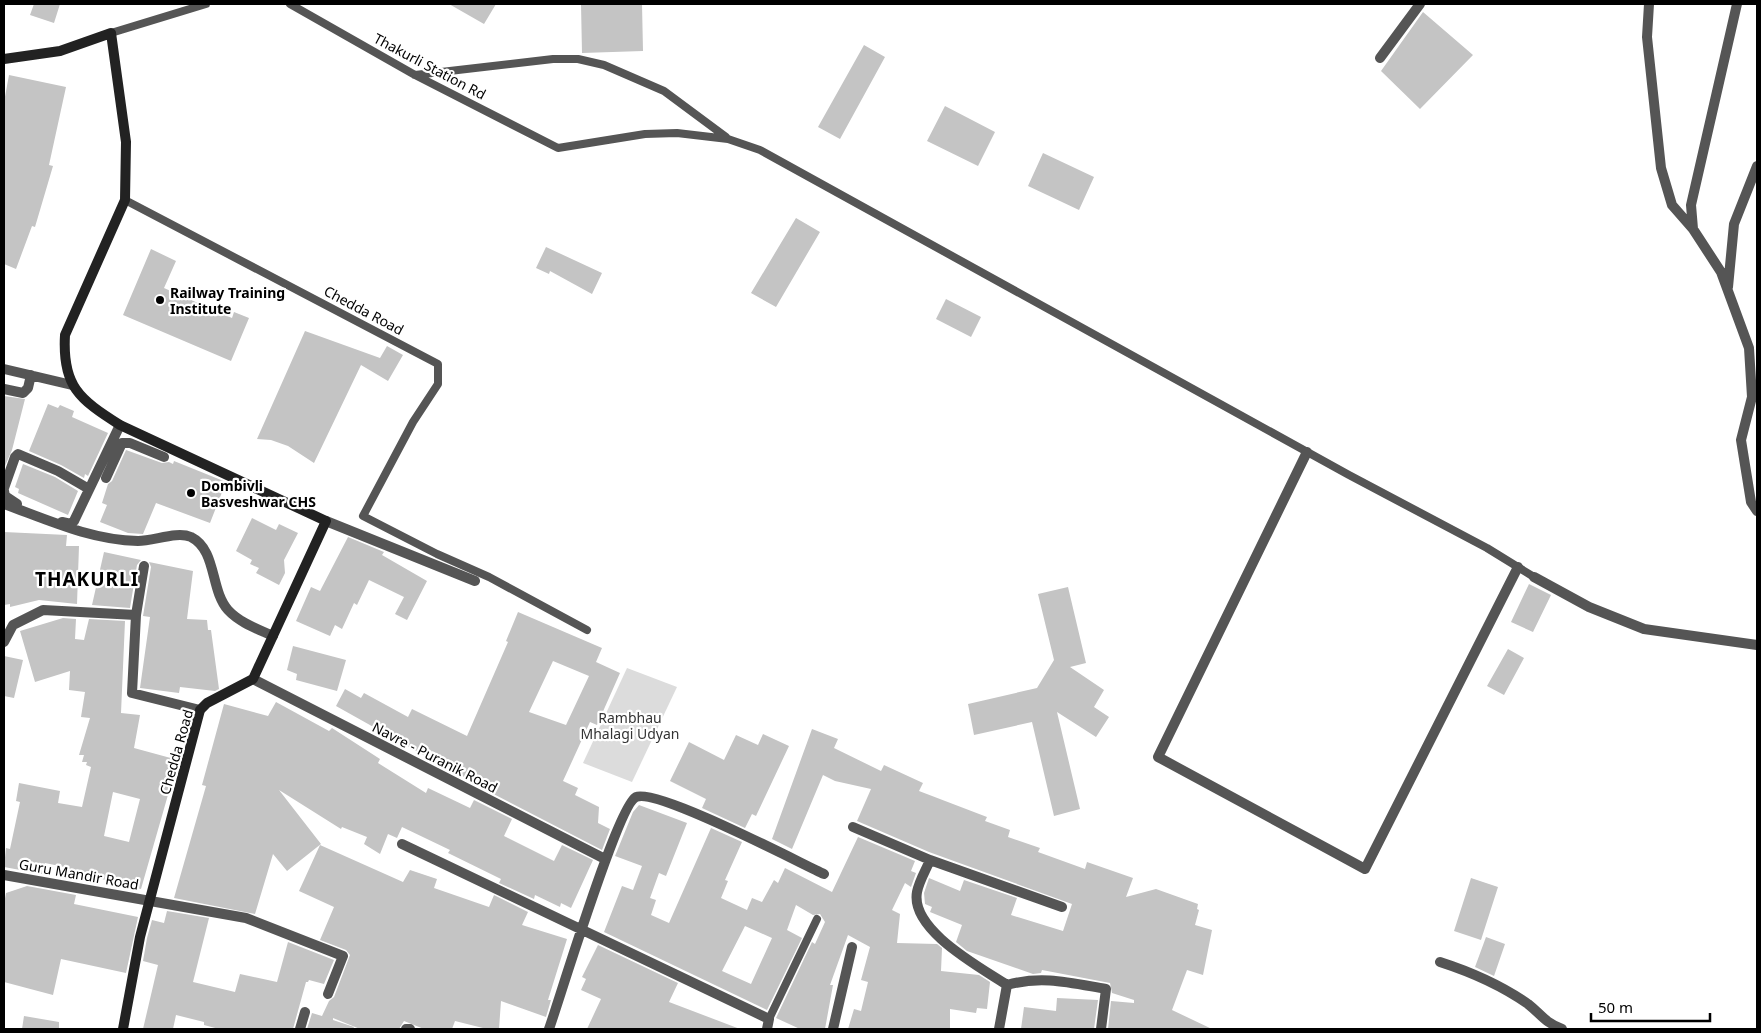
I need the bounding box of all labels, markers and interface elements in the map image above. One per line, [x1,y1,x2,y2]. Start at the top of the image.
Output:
street label: Thakurli Station Rd [371,28,489,104]
street label: Chedda Road [321,281,407,339]
place label: Railway Training Institute [170,283,285,318]
marker: Railway Training Institute [154,294,166,306]
place label: Dombivli Basveshwar CHS [201,476,316,511]
marker: Dombivli Basveshwar CHS [185,487,197,499]
district label: THAKURLI [35,566,139,592]
street label: Chedda Road [155,707,197,797]
park label: Rambhau Mhalagi Udyan [580,708,680,743]
street label: Navre - Puranik Road [369,717,501,797]
street label: Guru Mandir Road [18,854,140,894]
scale bar [1591,990,1710,1022]
text: 50 m [1598,997,1633,1017]

